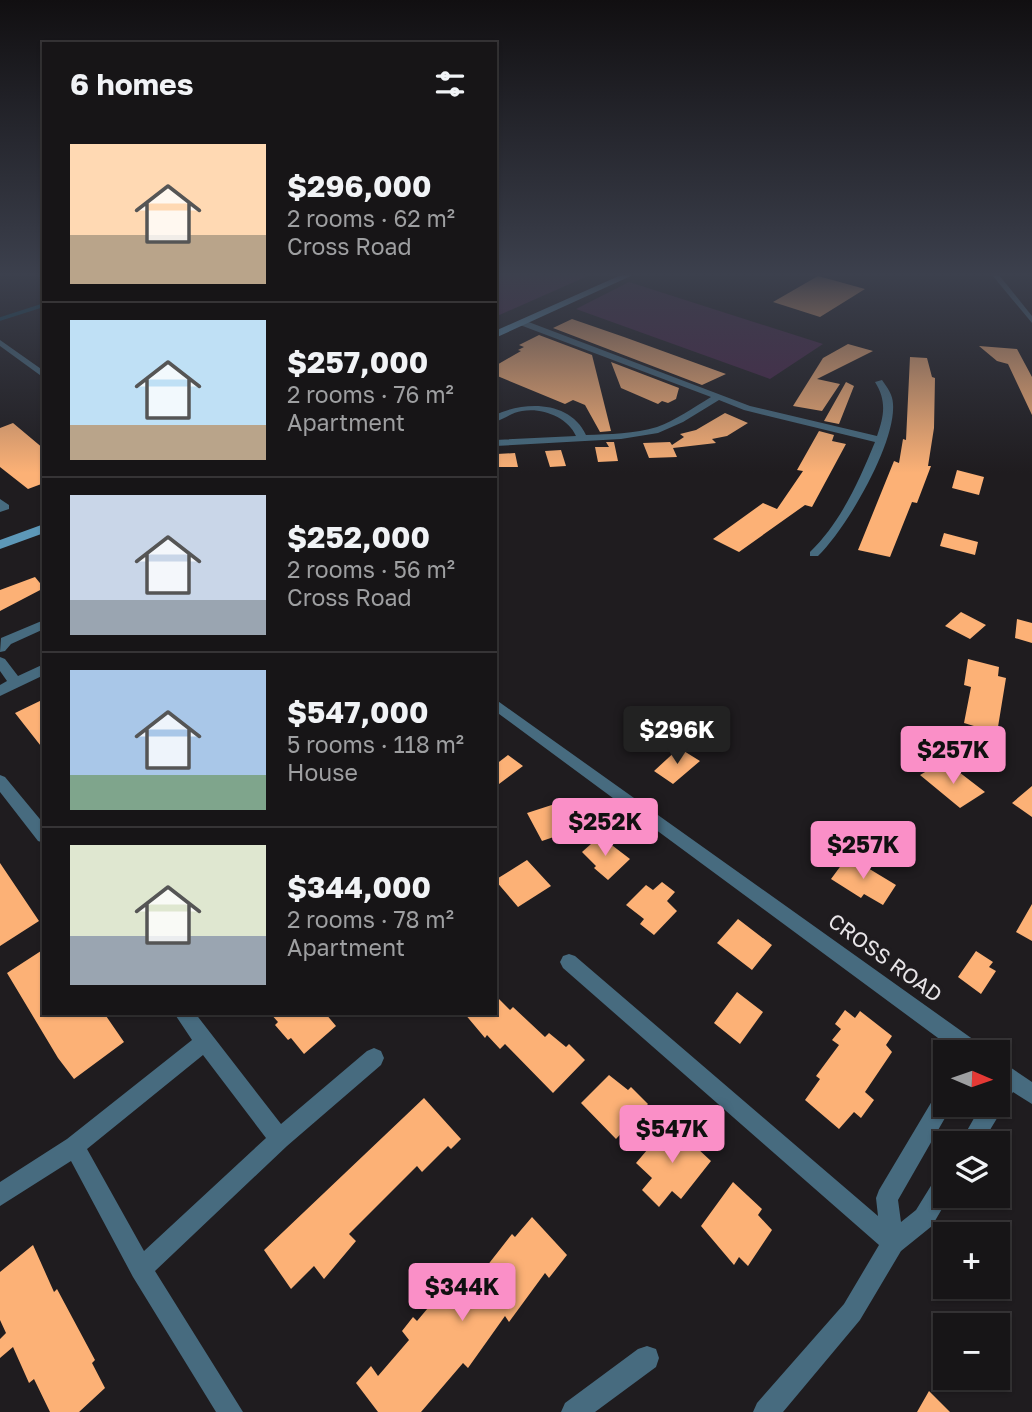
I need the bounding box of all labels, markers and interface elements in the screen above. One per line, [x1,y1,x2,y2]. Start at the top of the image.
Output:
icon: filters [431,65,469,103]
text: 6 homes [70,66,193,102]
text: $296,000 [287,168,432,204]
icon: home [126,172,210,256]
text: 2 rooms · 62 m² [287,204,455,232]
text: Cross Road [287,232,412,260]
text: $257,000 [287,344,428,380]
icon: home [126,348,210,432]
text: 2 rooms · 76 m² [287,380,454,408]
text: Apartment [287,408,405,436]
text: $252,000 [287,519,430,555]
icon: home [126,523,210,607]
text: 2 rooms · 56 m² [287,555,455,583]
text: Cross Road [287,583,412,611]
text: $547,000 [287,694,429,730]
icon: home [126,698,210,782]
pin: $296K [628,706,726,766]
text: $296K [639,715,715,743]
pin: $257K [904,726,1002,786]
text: 5 rooms · 118 m² [287,730,464,758]
text: $257K [917,735,989,763]
text: House [287,758,358,786]
pin: $252K [556,798,654,858]
text: $252K [568,807,642,835]
pin: $257K [814,822,912,881]
text: $257K [827,830,899,858]
text: $344,000 [287,869,431,905]
icon: home [126,873,210,957]
text: 2 rooms · 78 m² [287,905,454,933]
street label: CROSS ROAD [824,907,948,1007]
text: Apartment [287,933,405,961]
north arrow [933,1040,1010,1116]
map controls [933,1040,1010,1390]
pin: $547K [623,1106,721,1165]
text: $547K [635,1114,709,1142]
button: layers [933,1131,1010,1208]
button: + [933,1222,1010,1299]
pin: $344K [413,1264,511,1323]
text: $344K [425,1272,499,1300]
button: − [933,1313,1010,1390]

